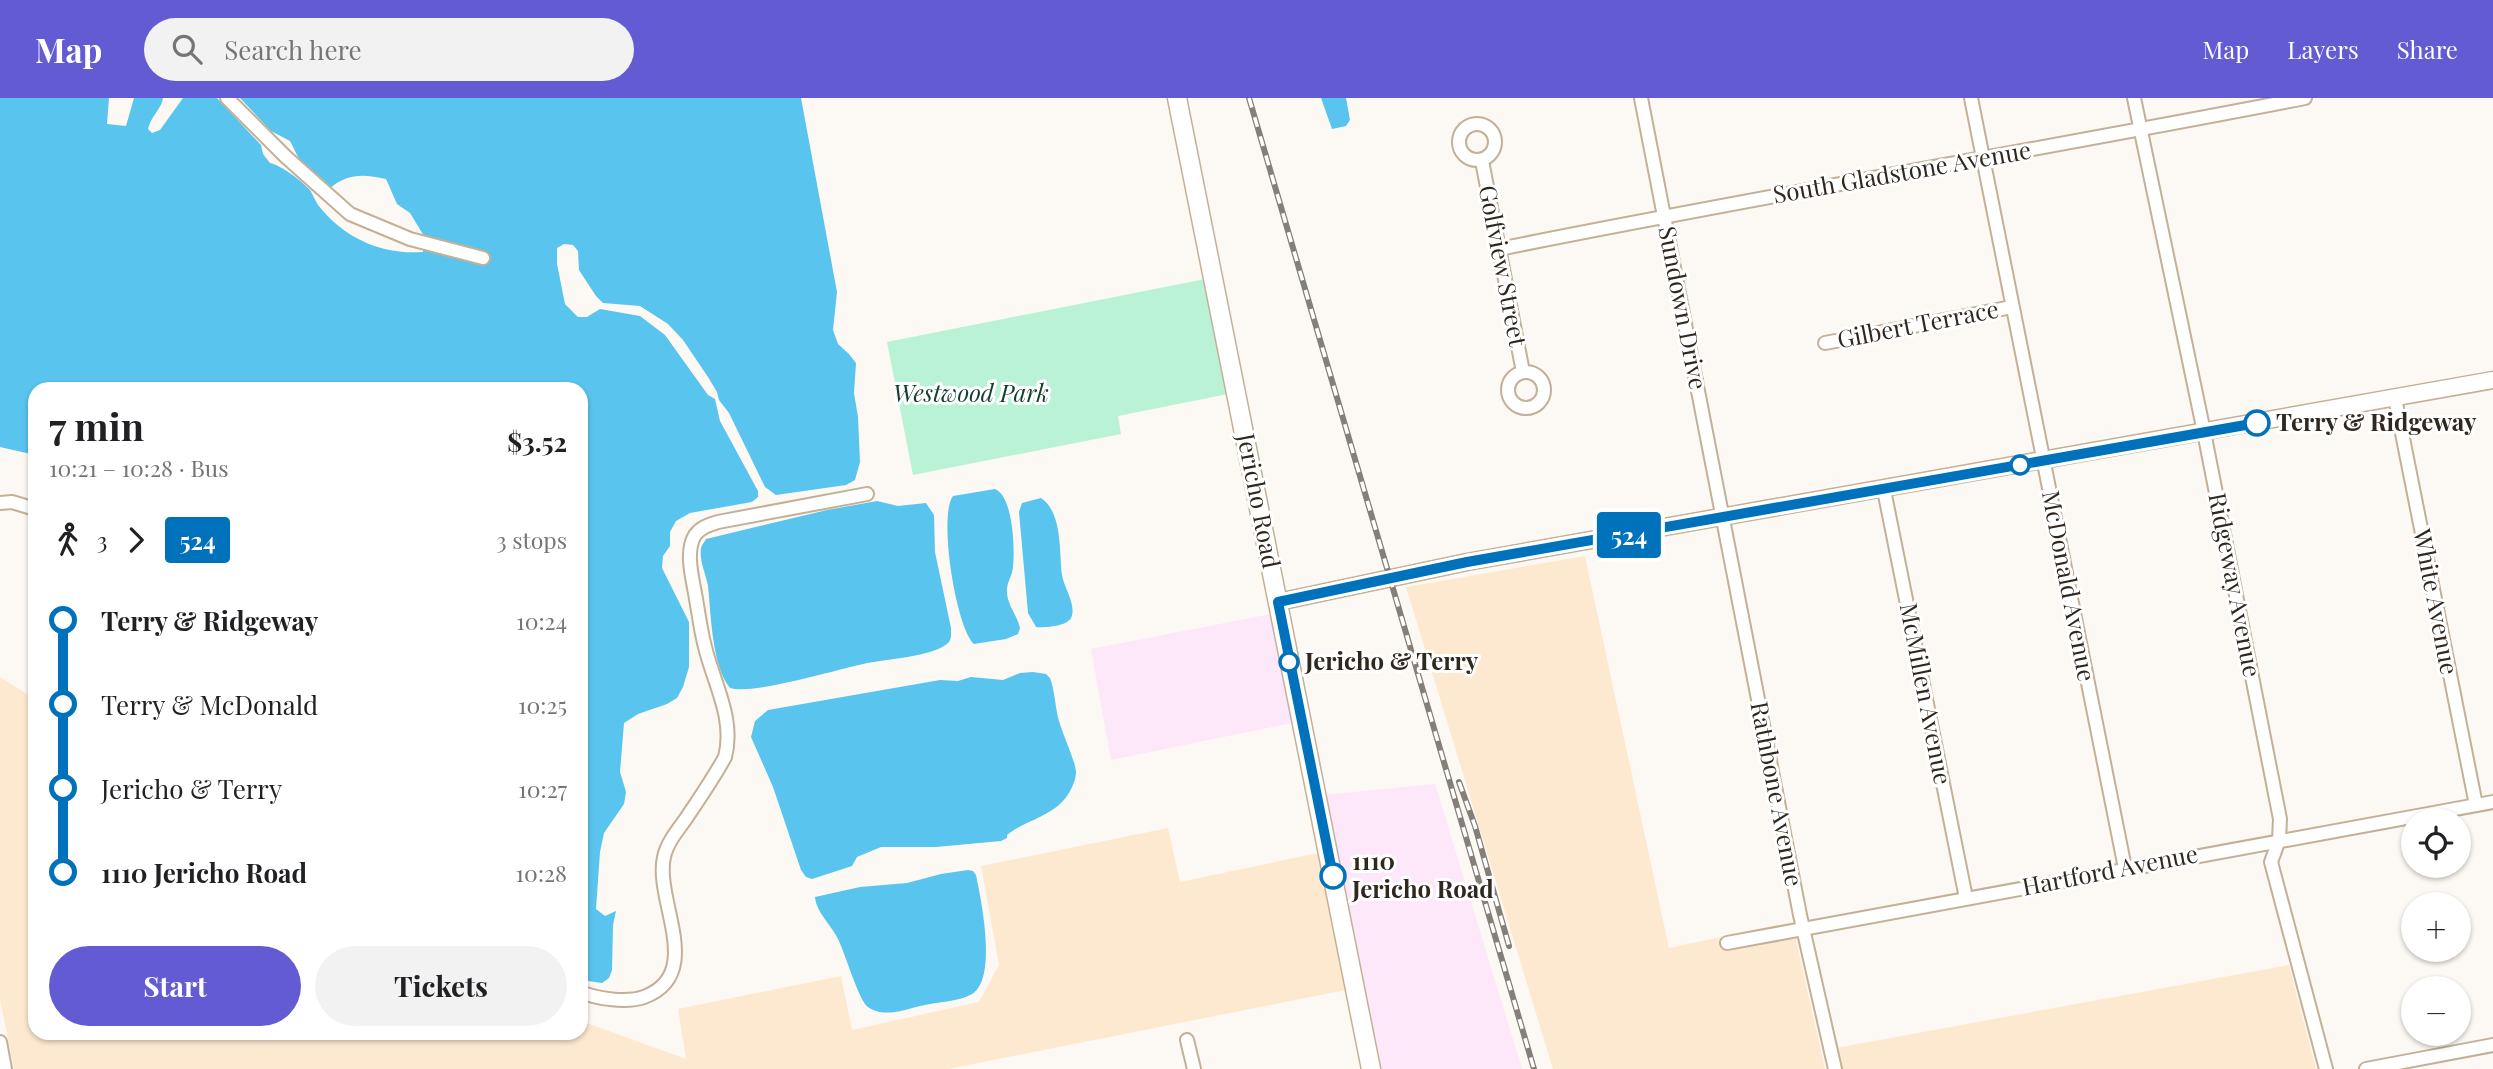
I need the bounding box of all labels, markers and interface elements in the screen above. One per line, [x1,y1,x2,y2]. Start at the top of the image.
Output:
search box [144,18,634,81]
text: Map [35,27,102,71]
icon: search [168,30,206,68]
text: Search here [224,32,362,67]
text: Map [2203,33,2249,65]
text: Layers [2287,33,2359,65]
text: Share [2397,33,2458,65]
street label: South Gladstone Avenue [1770,133,2033,209]
street label: Golfview Street [1473,182,1535,350]
street label: Sundown Drive [1652,223,1715,392]
street label: Gilbert Terrace [1834,292,2001,354]
park label: Westwood Park [893,376,1049,408]
text: 7 min [49,400,144,451]
place label: Terry & Ridgeway [2276,405,2477,437]
marker: Terry & Ridgeway [2244,410,2270,436]
text: $3.52 [507,424,567,459]
street label: Jericho Road [1231,429,1289,571]
text: 10:21 – 10:28 · Bus [49,452,228,483]
unlabelled marker [2010,455,2030,475]
street label: McDonald Avenue [2036,487,2104,684]
street label: Ridgeway Avenue [2202,490,2270,679]
line badge: 524 [1589,512,1669,558]
text: 524 [1611,519,1647,551]
icon: walk [49,521,87,559]
icon: forward [117,521,155,559]
text: 3 [97,524,107,555]
text: 524 [179,524,216,556]
text: 3 stops [496,524,567,555]
street label: White Avenue [2407,525,2467,677]
street label: McMillen Avenue [1894,600,1960,787]
text: Terry & Ridgeway [101,603,318,638]
text: 10:24 [516,605,567,636]
place label: Jericho & Terry [1304,644,1479,676]
marker: Jericho & Terry [1279,652,1299,672]
text: Terry & McDonald [101,687,318,722]
text: 10:25 [518,689,567,720]
street label: Rathbone Avenue [1744,698,1812,889]
text: Jericho & Terry [101,771,282,806]
text: 10:27 [518,773,567,804]
map controls [2401,808,2471,1046]
button: locate [2401,808,2471,878]
street label: Hartford Avenue [2019,836,2200,902]
place label: 1110 Jericho Road [1351,844,1494,904]
text: 1110 Jericho Road [101,855,307,890]
text: 10:28 [516,857,567,888]
marker: 1110 Jericho Road [1320,863,1346,889]
button: + [2401,892,2471,962]
button: Start [49,946,301,1026]
button: Tickets [315,946,567,1026]
button: − [2401,976,2471,1046]

